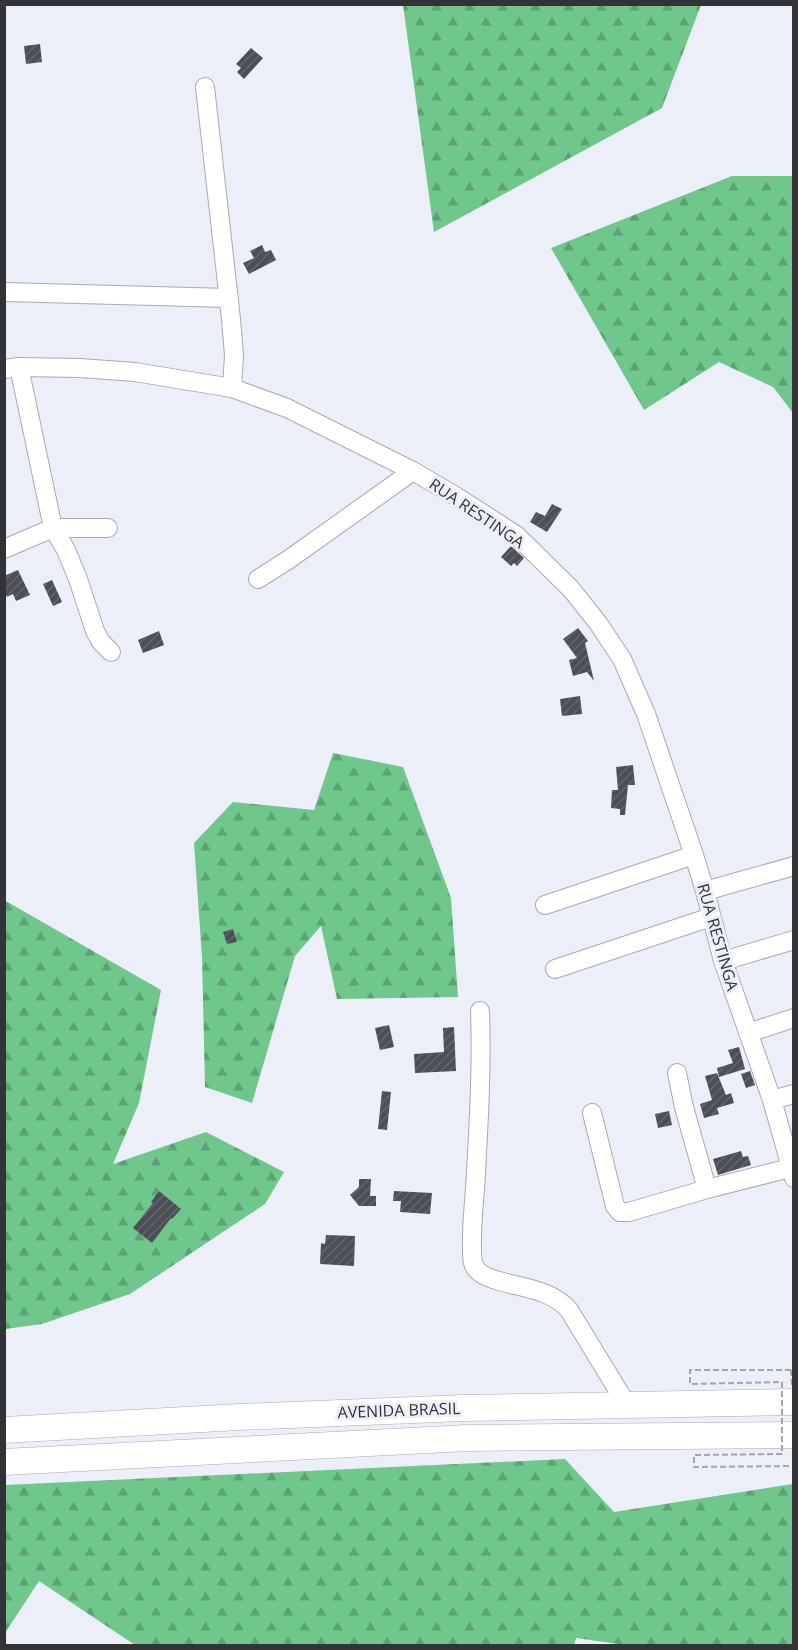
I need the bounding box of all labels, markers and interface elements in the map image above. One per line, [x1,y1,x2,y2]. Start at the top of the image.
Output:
street label: RUA RESTINGA [425,473,530,553]
street label: RUA RESTINGA [692,881,744,994]
street label: AVENIDA BRASIL [337,1397,461,1423]

